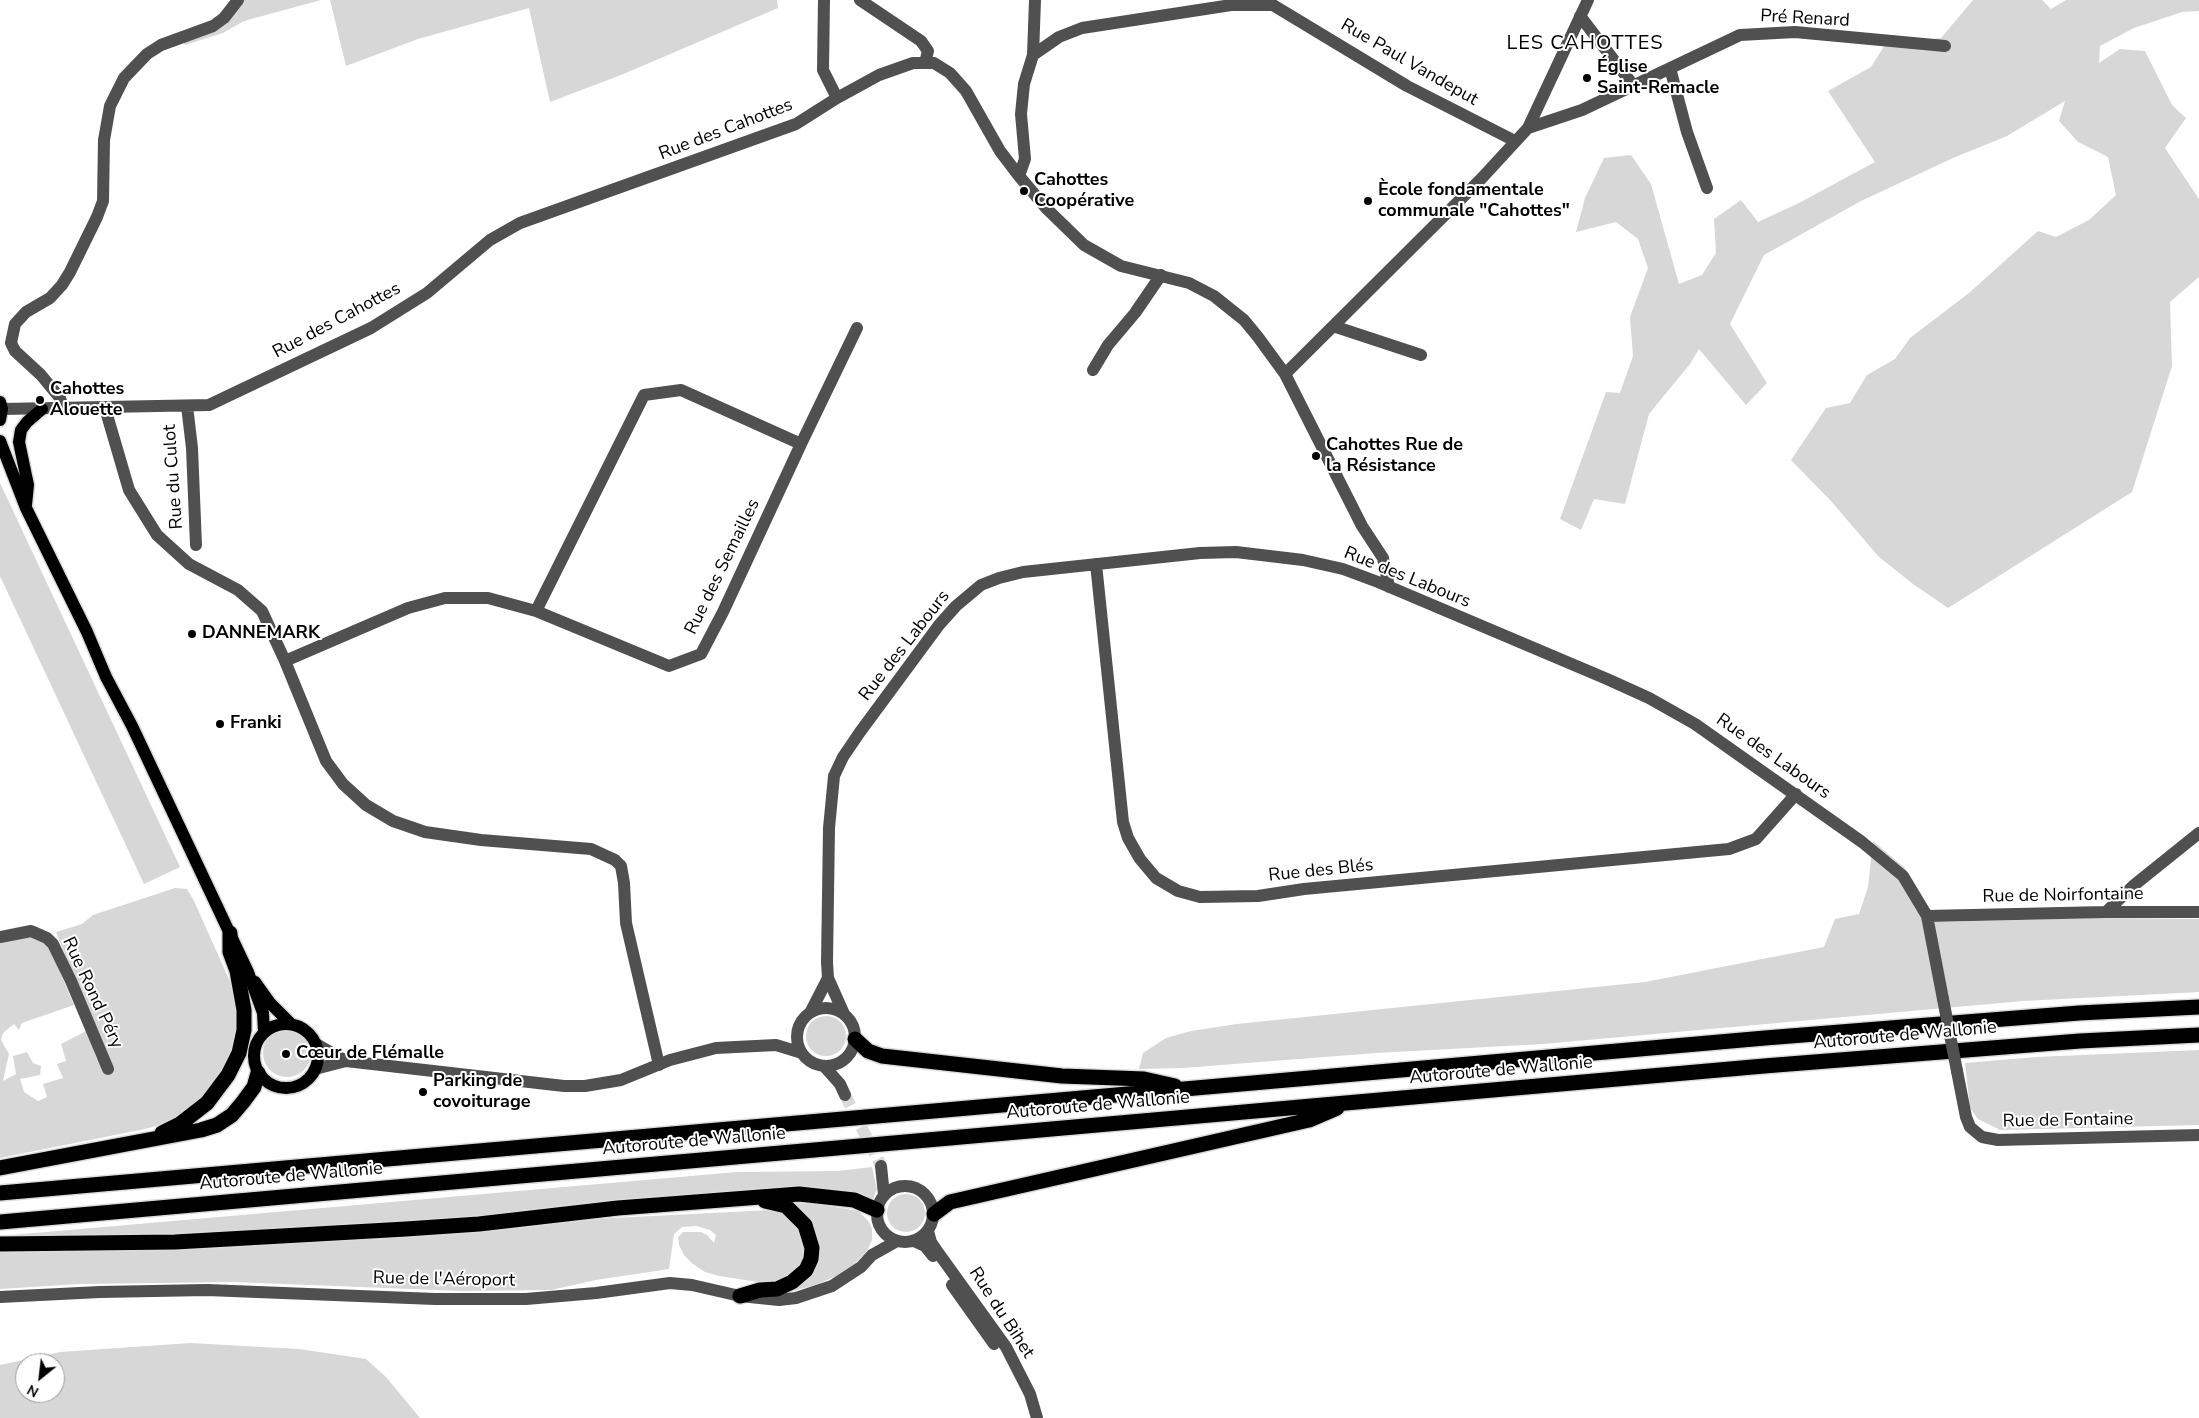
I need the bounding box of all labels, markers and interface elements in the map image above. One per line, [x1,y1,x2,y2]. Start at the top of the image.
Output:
street label: Pré Renard [1760,6,1850,32]
street label: Rue Paul Vandeput [1336,15,1482,111]
district label: LES CAHOTTES [1505,32,1665,56]
place label: Église Saint-Remacle [1597,57,1719,100]
marker: Église Saint-Remacle [1581,72,1593,84]
street label: Rue des Cahottes [656,95,796,165]
place label: Cahottes Coopérative [1034,170,1134,212]
place label: Ècole fondamentale communale "Cahottes" [1378,180,1570,222]
marker: Cahottes Coopérative [1018,185,1030,197]
marker: Ècole fondamentale communale "Cahottes" [1362,195,1374,207]
street label: Rue des Cahottes [269,278,405,364]
place label: Cahottes Alouette [50,379,124,422]
marker: Cahottes Alouette [34,394,46,406]
street label: Rue du Culot [160,424,188,530]
place label: Cahottes Rue de la Résistance [1326,435,1463,478]
marker: Cahottes Rue de la Résistance [1310,450,1322,462]
street label: Rue des Semailles [681,496,765,638]
street label: Rue des Labours [1341,543,1473,613]
street label: Rue des Labours [855,586,955,706]
place label: DANNEMARK [202,623,320,645]
marker: DANNEMARK [186,628,198,640]
street label: Rue des Labours [1712,710,1834,804]
place label: Franki [230,713,282,735]
marker: Franki [214,718,226,730]
street label: Rue des Blés [1267,855,1375,887]
street label: Rue de Noirfontaine [1982,884,2144,908]
street label: Rue Rond Péry [57,934,127,1052]
street label: Autoroute de Wallonie [1812,1017,1998,1055]
place label: Cœur de Flémalle [296,1043,444,1065]
marker: Cœur de Flémalle [280,1048,292,1060]
street label: Autoroute de Wallonie [1408,1052,1594,1090]
place label: Parking de covoiturage [433,1071,531,1114]
marker: Parking de covoiturage [417,1086,429,1098]
street label: Autoroute de Wallonie [1005,1087,1191,1125]
street label: Rue de Fontaine [2003,1109,2133,1133]
street label: Autoroute de Wallonie [601,1123,787,1161]
street label: Autoroute de Wallonie [198,1158,384,1196]
street label: Rue du Bihet [964,1264,1038,1362]
street label: Rue de l'Aéroport [373,1268,515,1292]
north arrow [15,1353,65,1403]
text: N [24,1380,42,1402]

